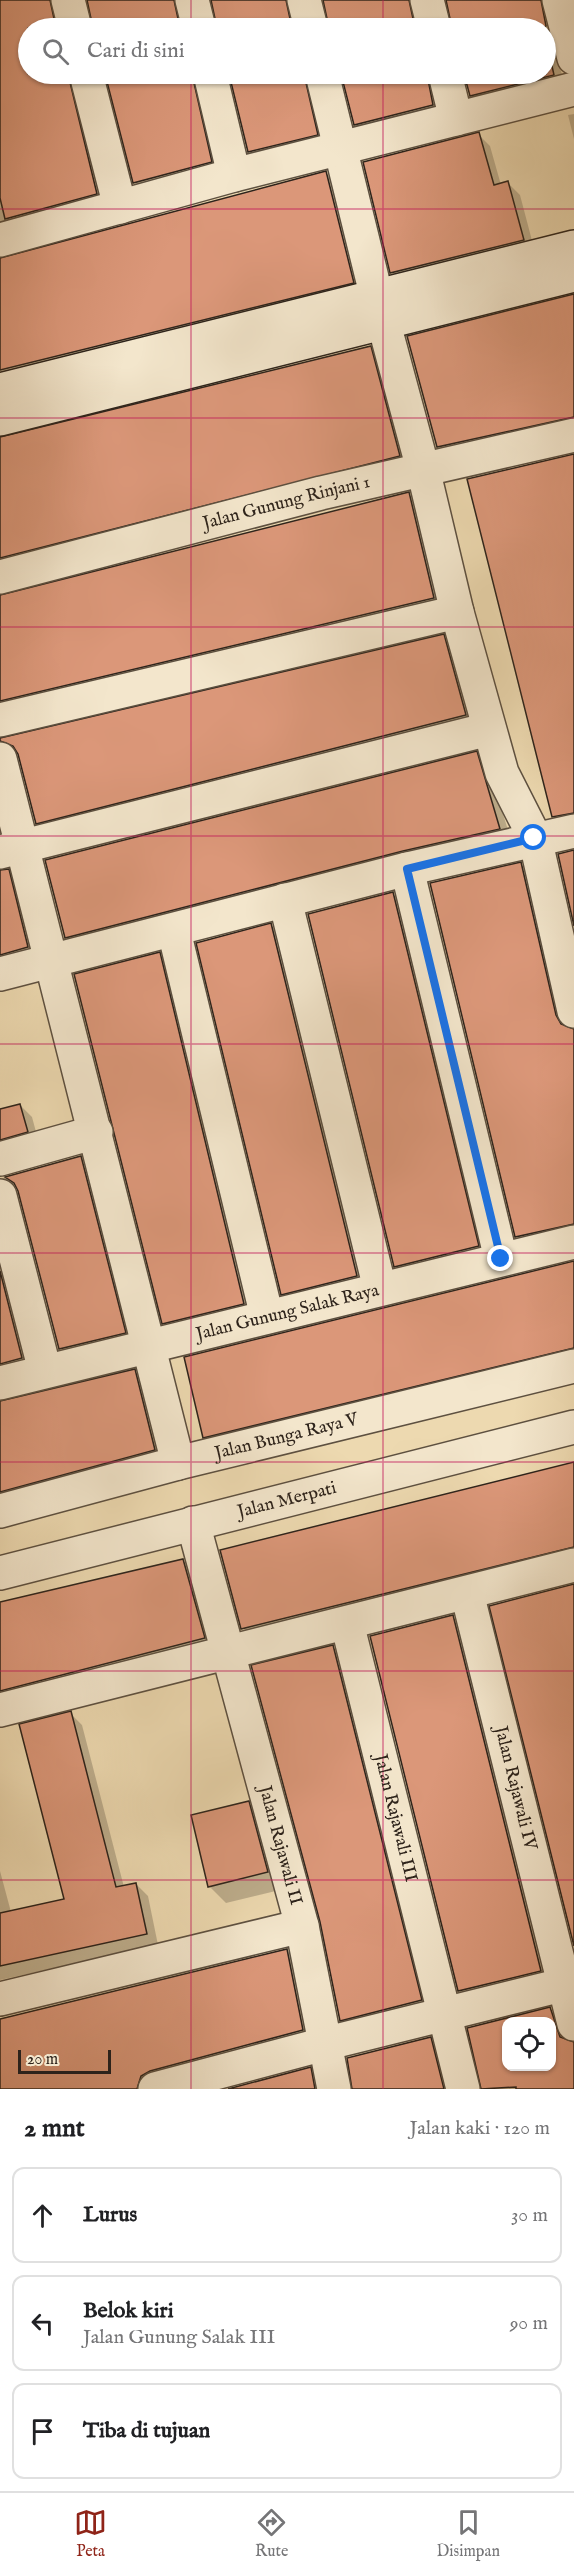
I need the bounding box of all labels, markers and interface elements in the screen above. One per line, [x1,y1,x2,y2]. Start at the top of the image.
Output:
search box [18,18,556,84]
icon: search [39,35,72,68]
text: Cari di sini [87,37,185,65]
street label: Jalan Gunung Rinjani 1 [198,471,372,535]
route start [520,824,546,850]
route end [487,1245,513,1271]
street label: Jalan Gunung Salak Raya [192,1279,382,1346]
street label: Jalan Bunga Raya V [211,1408,362,1466]
street label: Jalan Merpati [233,1476,339,1524]
street label: Jalan Rajawali IV [488,1722,542,1854]
street label: Jalan Rajawali III [368,1750,423,1884]
street label: Jalan Rajawali II [253,1781,307,1908]
map controls [502,2017,556,2071]
button: locate [502,2017,556,2071]
scale bar [18,2047,111,2074]
text: 20 m [27,2050,58,2070]
text: 2 mnt [24,2112,85,2145]
text: Jalan kaki · 120 m [410,2116,550,2141]
icon: ahead [26,2199,59,2232]
text: Lurus [83,2201,137,2229]
text: 30 m [511,2203,548,2228]
text: Belok kiri [83,2297,174,2325]
icon: left [26,2307,59,2340]
text: 90 m [510,2311,548,2336]
text: Jalan Gunung Salak III [83,2325,275,2350]
icon: arrive [26,2415,59,2448]
text: Tiba di tujuan [83,2417,210,2445]
tab: Peta [74,2506,107,2562]
tab: Rute [255,2506,288,2562]
tab: Disimpan [436,2506,500,2562]

